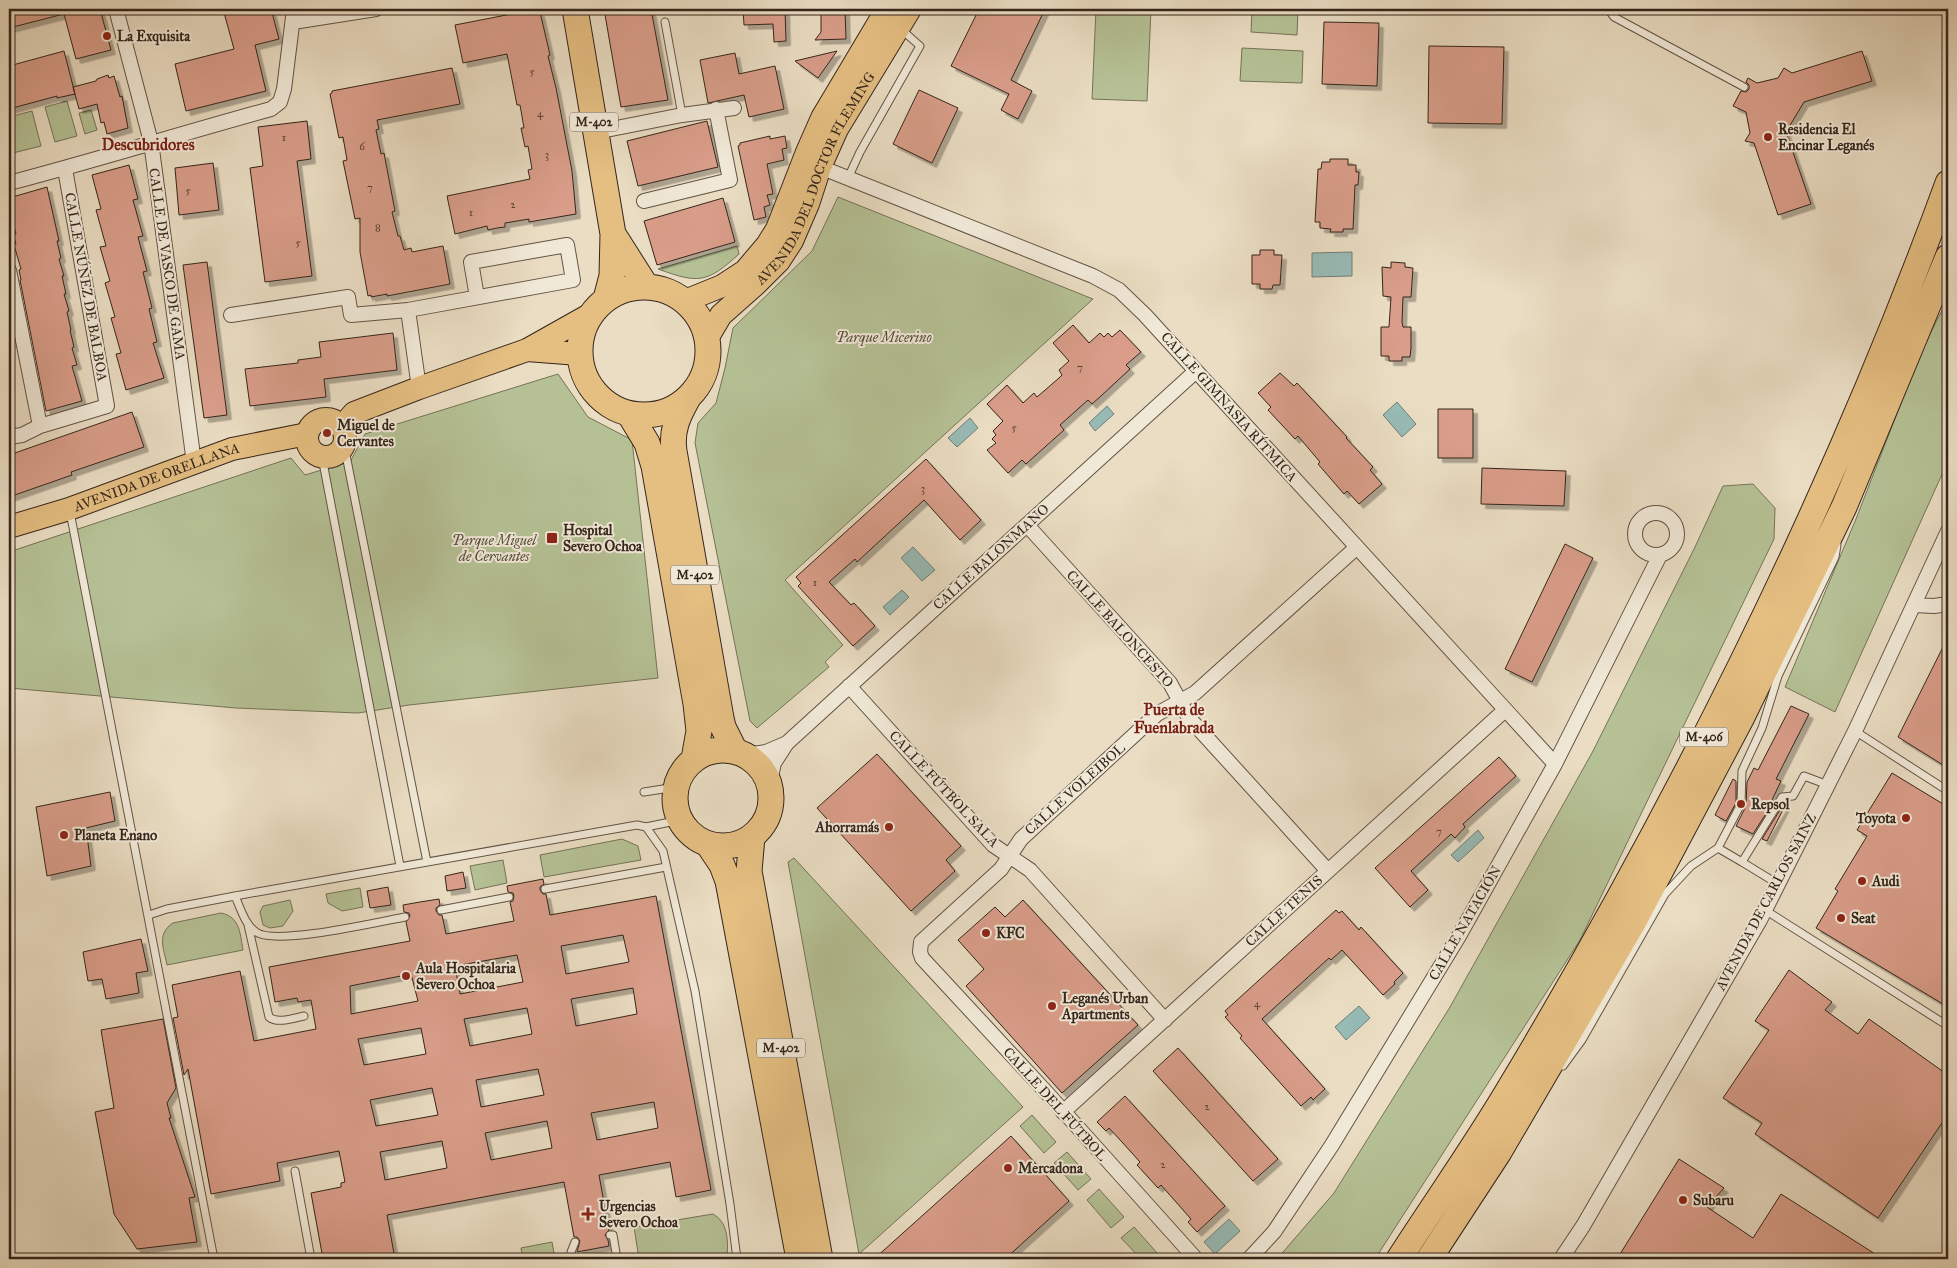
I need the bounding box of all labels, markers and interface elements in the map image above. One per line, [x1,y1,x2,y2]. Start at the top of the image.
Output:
place label: La Exquisita [117,28,191,46]
marker: La Exquisita [101,30,113,42]
house number: 5 [529,65,535,78]
street label: AVENIDA DEL DOCTOR FLEMING [751,69,878,289]
house number: 4 [537,107,544,120]
road number: M-402 [570,112,618,132]
place label: Residencia El Encinar Leganés [1778,121,1874,155]
house number: 1 [282,131,286,144]
marker: Residencia El Encinar Leganés [1762,131,1774,143]
district label: Descubridores [102,135,195,154]
house number: 6 [359,140,365,153]
house number: 3 [545,148,549,161]
street label: CALLE DE VASCO DE GAMA [145,167,189,362]
house number: 7 [367,181,373,194]
house number: 5 [185,184,191,197]
street label: CALLE NÚÑEZ DE BALBOA [61,191,113,383]
house number: 2 [510,198,516,211]
house number: 1 [469,206,473,219]
house number: 8 [375,221,381,234]
house number: 5 [295,236,301,249]
street label: CALLE GIMNASIA RÍTMICA [1157,327,1303,486]
park label: Parque Micerino [836,329,932,346]
house number: 7 [1077,361,1083,374]
place label: Miguel de Cervantes [337,417,395,450]
house number: 5 [1011,421,1017,434]
marker: Miguel de Cervantes [321,427,333,439]
street label: AVENIDA DE ORELLANA [70,439,241,515]
house number: 3 [921,482,925,495]
street label: CALLE BALONMANO [929,500,1053,614]
place label: Hospital Severo Ochoa [563,522,643,555]
marker: Hospital Severo Ochoa [545,531,559,545]
park label: Parque Miguel de Cervantes [452,532,537,565]
road number: M-402 [671,566,719,584]
street label: CALLE BALONCESTO [1063,567,1177,691]
house number: 1 [813,576,817,589]
district label: Puerta de Fuenlabrada [1134,700,1215,737]
street label: CALLE FÚTBOL SALA [886,726,1004,851]
road number: M-406 [1680,728,1728,746]
street label: CALLE VOLEIBOL [1021,739,1129,839]
place label: Repsol [1751,796,1791,814]
marker: Repsol [1735,798,1747,810]
street label: AVENIDA DE CARLOS SAINZ [1712,810,1820,994]
place label: Toyota [1855,810,1897,828]
marker: Toyota [1900,812,1912,824]
place label: Ahorramás [815,819,879,836]
marker: Ahorramás [883,821,895,833]
house number: 7 [1436,825,1442,838]
place label: Planeta Enano [74,827,157,844]
marker: Planeta Enano [58,829,70,841]
street label: CALLE NATACIÓN [1423,861,1505,983]
street label: CALLE TENIS [1242,872,1326,950]
place label: Audi [1871,873,1900,890]
marker: Audi [1856,875,1868,887]
place label: Seat [1851,910,1876,927]
marker: Seat [1835,912,1847,924]
place label: KFC [996,925,1025,942]
marker: KFC [980,927,992,939]
place label: Aula Hospitalaria Severo Ochoa [415,960,517,993]
marker: Aula Hospitalaria Severo Ochoa [400,970,412,982]
place label: Leganés Urban Apartments [1061,990,1149,1024]
house number: 4 [1254,997,1261,1010]
marker: Leganés Urban Apartments [1046,1000,1058,1012]
road number: M-402 [757,1038,805,1058]
street label: CALLE DEL FÚTBOL [1000,1042,1112,1165]
house number: 2 [1204,1100,1210,1113]
house number: 2 [1160,1158,1166,1171]
place label: Mercadona [1018,1160,1084,1177]
marker: Mercadona [1002,1162,1014,1174]
place label: Subaru [1693,1192,1735,1209]
marker: Subaru [1677,1194,1689,1206]
place label: Urgencias Severo Ochoa [599,1198,679,1231]
marker: Urgencias Severo Ochoa [581,1207,595,1221]

